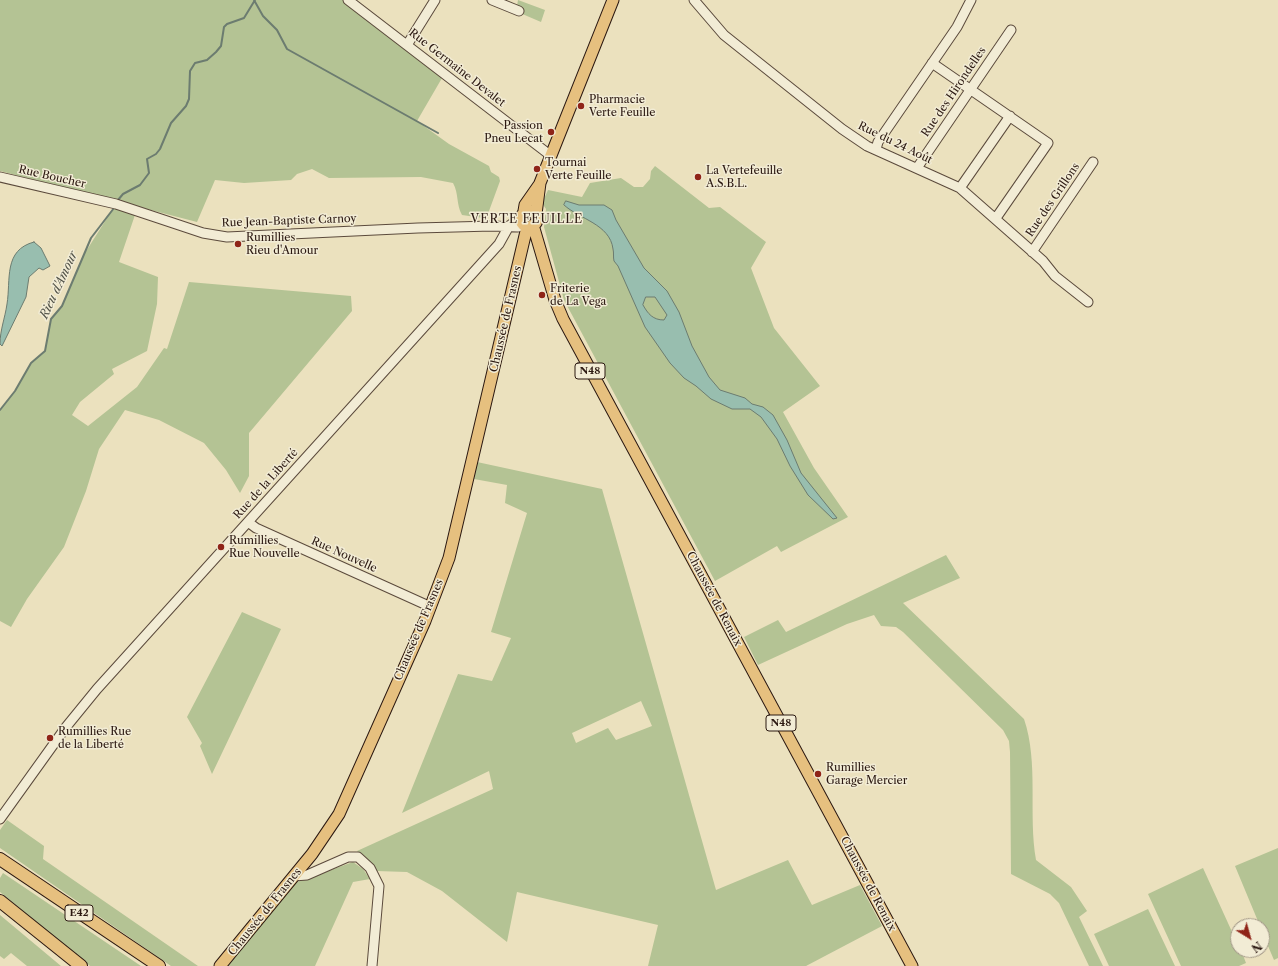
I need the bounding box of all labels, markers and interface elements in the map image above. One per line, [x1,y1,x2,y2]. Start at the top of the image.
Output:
street label: Rue Germaine Devalet [406,26,508,110]
street label: Rue des Hirondelles [919,44,989,140]
place label: Pharmacie Verte Feuille [589,93,655,119]
marker: Pharmacie Verte Feuille [576,101,586,111]
place label: Passion Pneu Lecat [484,119,543,145]
street label: Rue du 24 Août [856,119,934,167]
marker: Passion Pneu Lecat [546,127,556,137]
place label: Tournai Verte Feuille [545,156,611,182]
street label: Rue des Grillons [1023,161,1083,239]
street label: Rue Boucher [17,163,87,191]
marker: Tournai Verte Feuille [532,164,542,174]
place label: La Vertefeuille A.S.B.L. [706,164,783,190]
marker: La Vertefeuille A.S.B.L. [693,172,703,182]
street label: Rue Jean-Baptiste Carnoy [221,212,357,230]
district label: VERTE FEUILLE [471,213,583,227]
place label: Rumillies Rieu d'Amour [246,231,318,257]
marker: Rumillies Rieu d'Amour [233,239,243,249]
water label: Rieu d'Amour [37,249,81,321]
street label: Chaussée de Frasnes [487,265,525,373]
place label: Friterie de La Vega [550,282,606,308]
marker: Friterie de La Vega [537,290,547,300]
road number: N48 [575,363,605,379]
street label: Rue de la Liberté [231,446,301,522]
place label: Rumillies Rue Nouvelle [229,534,300,560]
street label: Rue Nouvelle [309,535,379,575]
marker: Rumillies Rue Nouvelle [216,542,226,552]
street label: Chaussée de Renaix [683,549,745,649]
street label: Chaussée de Frasnes [392,577,446,683]
road number: N48 [766,715,796,731]
place label: Rumillies Rue de la Liberté [58,725,131,751]
marker: Rumillies Rue de la Liberté [45,733,55,743]
place label: Rumillies Garage Mercier [826,761,907,787]
marker: Rumillies Garage Mercier [813,769,823,779]
street label: Chaussée de Renaix [837,834,899,934]
street label: Chaussée de Frasnes [226,866,304,958]
road number: E42 [65,905,93,921]
north arrow [1230,918,1270,958]
text: N [1249,938,1265,955]

